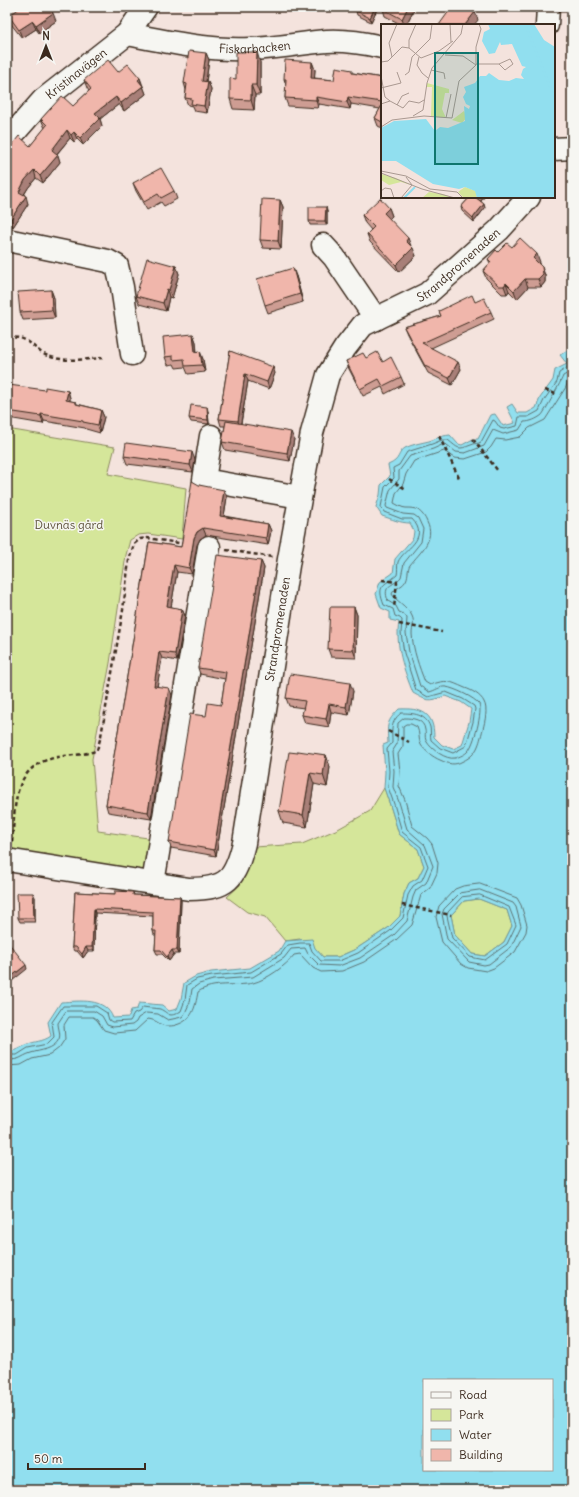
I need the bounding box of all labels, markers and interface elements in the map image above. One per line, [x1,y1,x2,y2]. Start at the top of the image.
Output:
inset map [381,24,555,198]
north arrow [26,26,66,66]
text: N [42,29,50,43]
street label: Fiskarbacken [219,37,291,56]
street label: Kristinavägen [42,45,110,102]
street label: Strandpromenaden [414,225,503,305]
park label: Duvnäs gård [35,517,103,532]
street label: Strandpromenaden [262,576,293,682]
legend [423,1379,553,1471]
text: Road [459,1387,487,1402]
text: Park [459,1407,484,1422]
text: Water [459,1427,492,1442]
scale bar [28,1445,145,1471]
text: Building [459,1447,503,1462]
text: 50 m [34,1451,63,1466]

